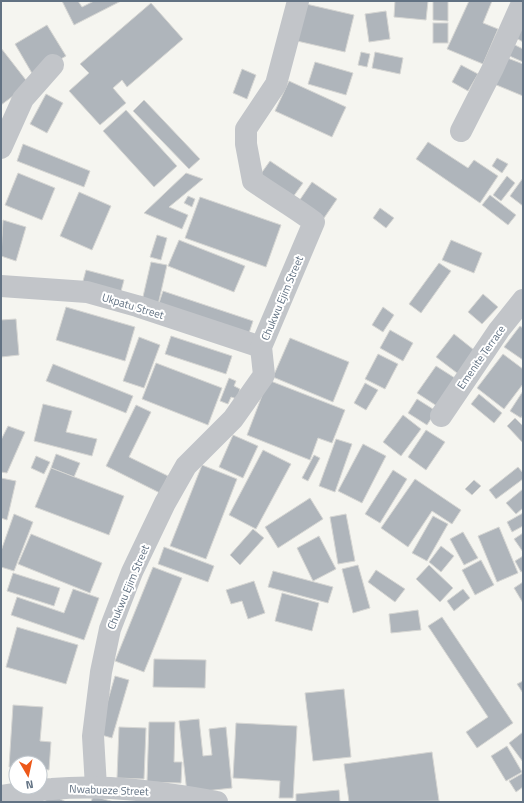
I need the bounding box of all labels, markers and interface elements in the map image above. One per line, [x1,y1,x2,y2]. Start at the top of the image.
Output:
street label: Chukwu Ejim Street [257,253,307,343]
street label: Ukpatu Street [100,289,166,323]
street label: Emenite Terrace [453,321,509,392]
street label: Chukwu Ejim Street [103,542,153,632]
north arrow [8,755,48,795]
text: N [25,776,35,793]
street label: Nwabueze Street [69,781,149,799]

